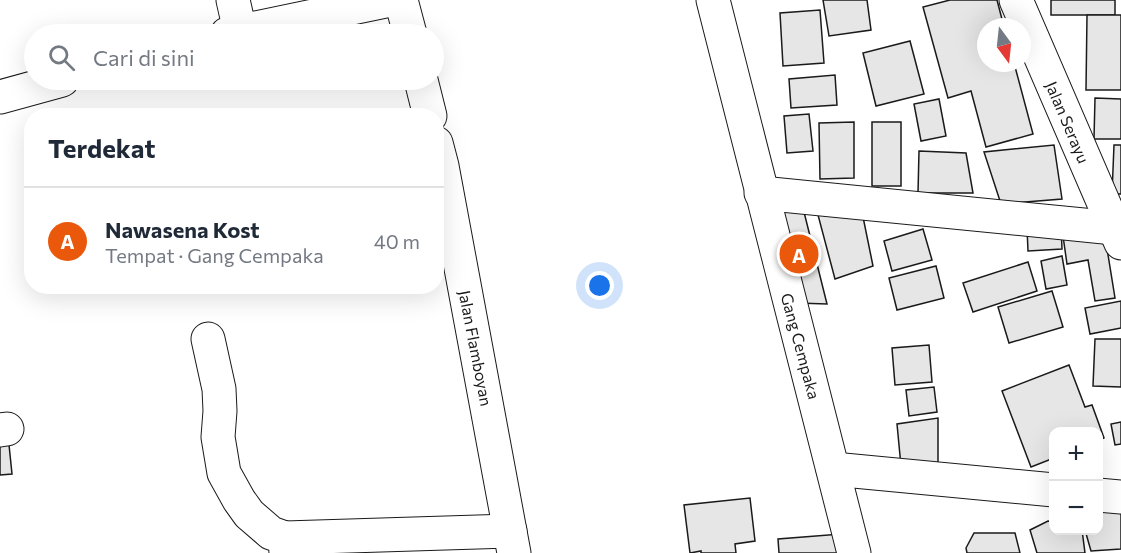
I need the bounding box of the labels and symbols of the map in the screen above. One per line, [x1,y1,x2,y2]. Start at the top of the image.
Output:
north arrow [977,18,1031,72]
street label: Jalan Serayu [1042,78,1094,166]
pin: A [780,232,818,276]
your location [585,271,614,300]
street label: Jalan Flamboyan [455,288,497,408]
street label: Gang Cempaka [778,291,824,401]

